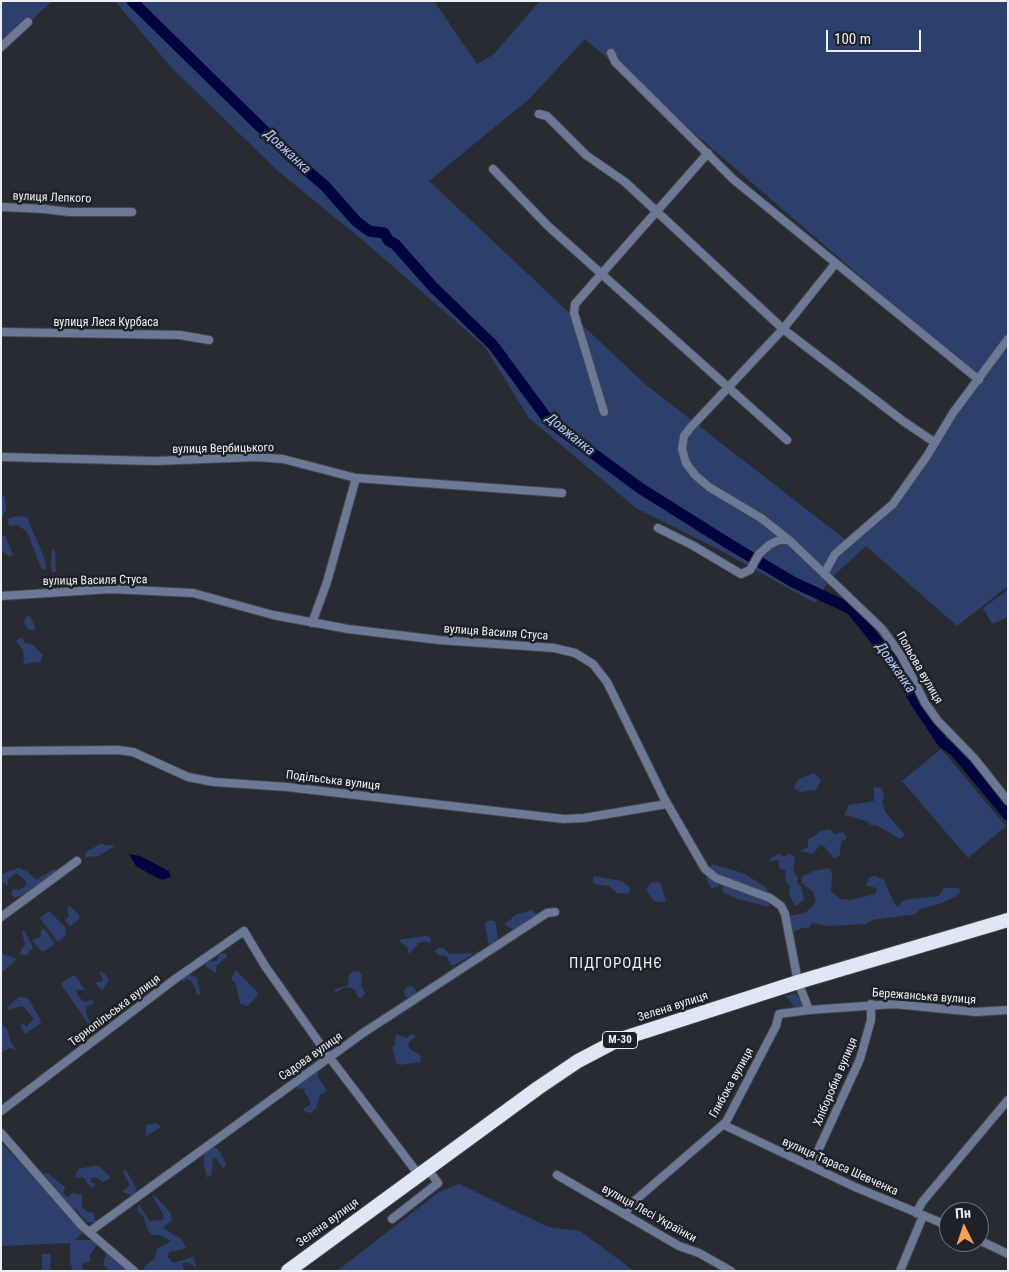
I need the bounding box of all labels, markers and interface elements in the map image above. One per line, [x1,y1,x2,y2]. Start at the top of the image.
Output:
scale bar [829,20,924,52]
text: 100 m [834,30,871,48]
water label: Довжанка [260,126,314,178]
street label: вулиця Лепкого [12,189,92,207]
street label: вулиця Леся Курбаса [53,316,159,330]
water label: Довжанка [542,410,598,460]
street label: вулиця Вербицького [172,441,274,457]
street label: вулиця Василя Стуса [43,573,147,589]
street label: вулиця Василя Стуса [443,622,549,644]
street label: Польова вулиця [893,629,945,707]
water label: Довжанка [871,639,919,697]
street label: Подільська вулиця [285,768,381,794]
district label: ПІДГОРОДНЄ [568,955,664,973]
street label: Тернопільська вулиця [66,972,164,1050]
street label: Бережанська вулиця [872,986,976,1008]
street label: Зелена вулиця [636,989,710,1025]
street label: Садова вулиця [276,1030,346,1084]
road number: М-30 [602,1032,638,1048]
street label: Хліборобна вулиця [811,1036,861,1128]
street label: Глибока вулиця [707,1045,757,1121]
street label: вулиця Тараса Шевченка [780,1135,900,1199]
street label: вулиця Лесі Українки [599,1182,699,1246]
street label: Зелена вулиця [294,1196,362,1250]
north arrow [939,1202,989,1252]
text: Пн [955,1205,971,1222]

